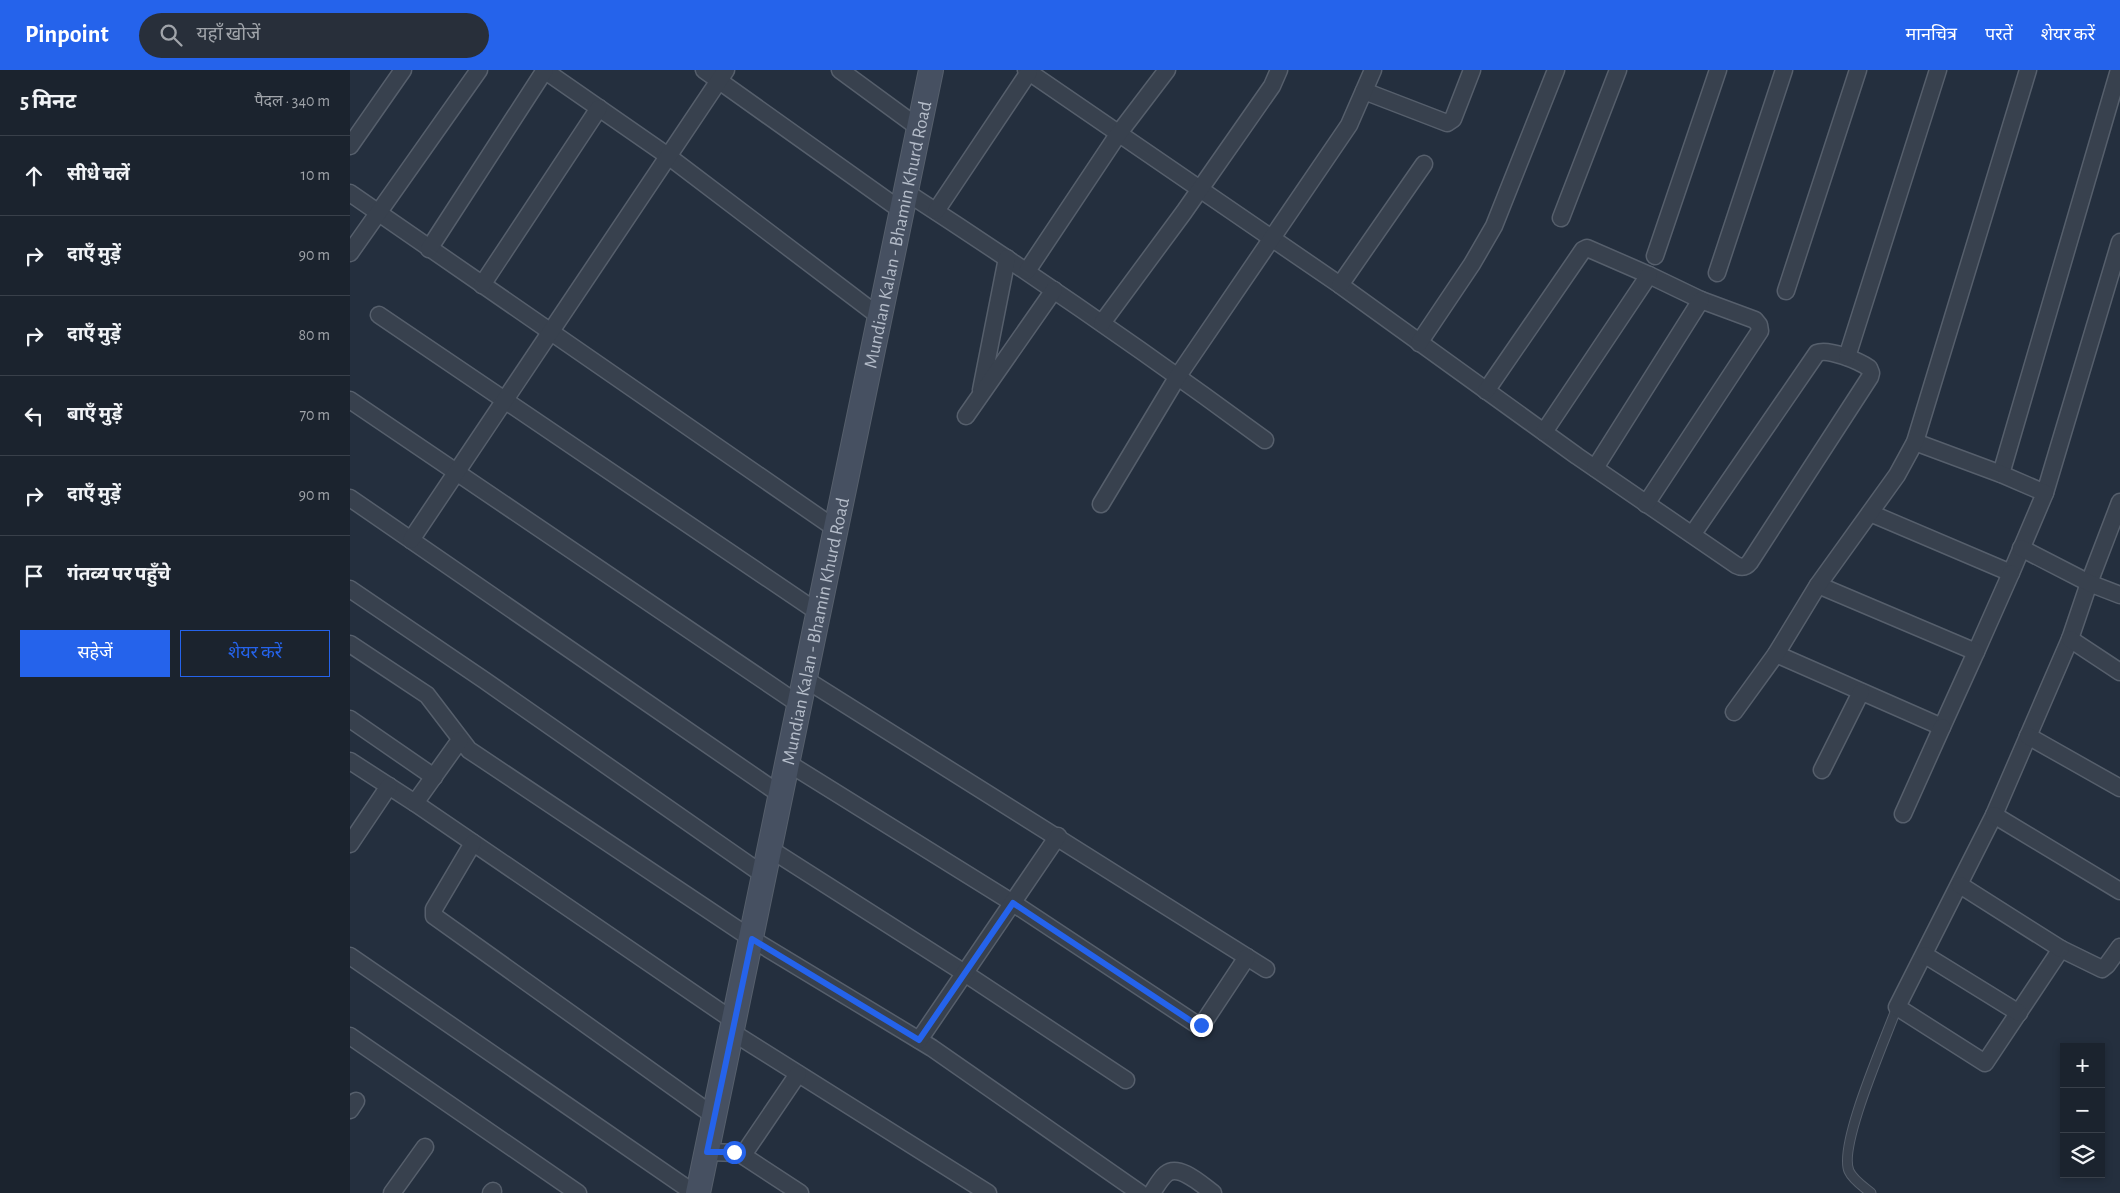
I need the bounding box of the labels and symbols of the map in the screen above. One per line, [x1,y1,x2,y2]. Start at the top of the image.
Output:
street label: Mundian Kalan - Bhamin Khurd Road [861,99,935,370]
street label: Mundian Kalan - Bhamin Khurd Road [779,496,853,767]
route end [1190,1014,1213,1037]
route start [723,1141,746,1164]

